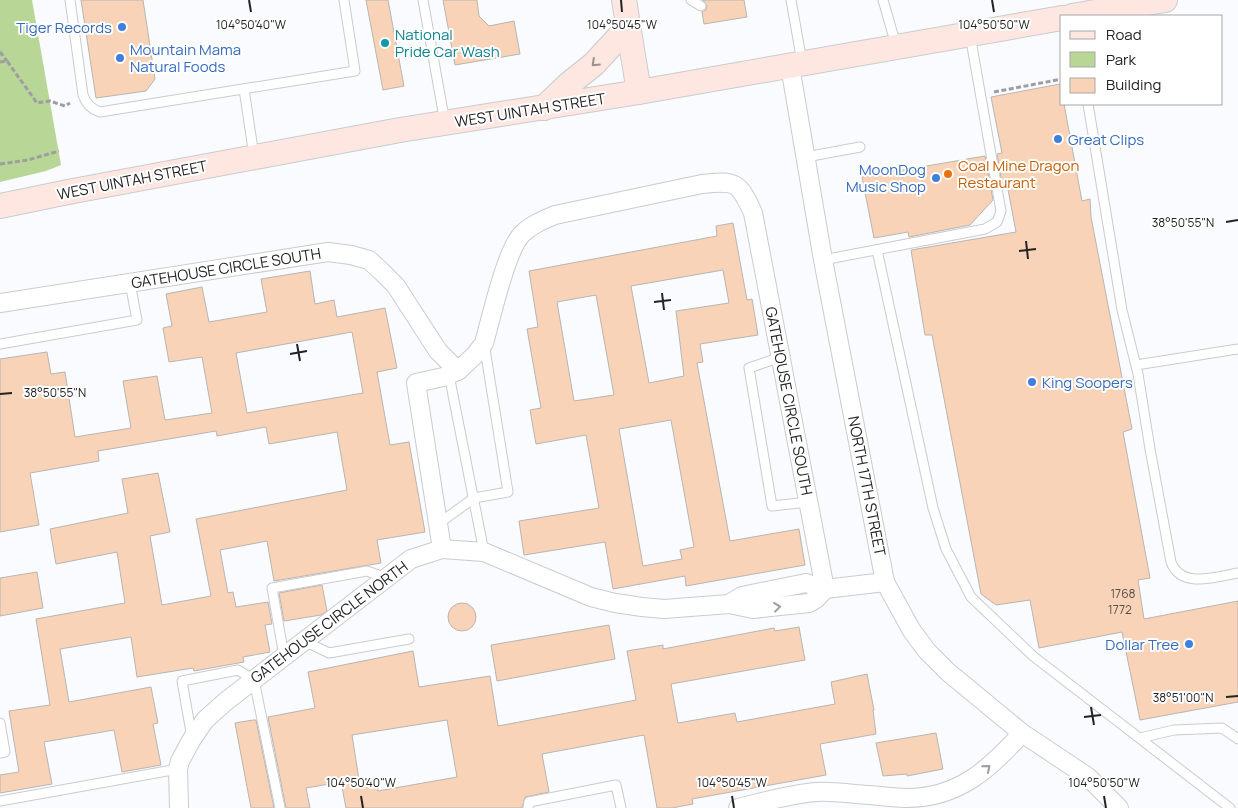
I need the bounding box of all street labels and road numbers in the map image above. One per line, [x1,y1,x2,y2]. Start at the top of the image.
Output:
street label: WEST UINTAH STREET [453,88,607,132]
street label: WEST UINTAH STREET [55,155,209,205]
street label: GATEHOUSE CIRCLE SOUTH [130,243,322,293]
street label: GATEHOUSE CIRCLE SOUTH [760,305,818,497]
street label: NORTH 17TH STREET [843,414,891,558]
street label: GATEHOUSE CIRCLE NORTH [246,556,412,688]

